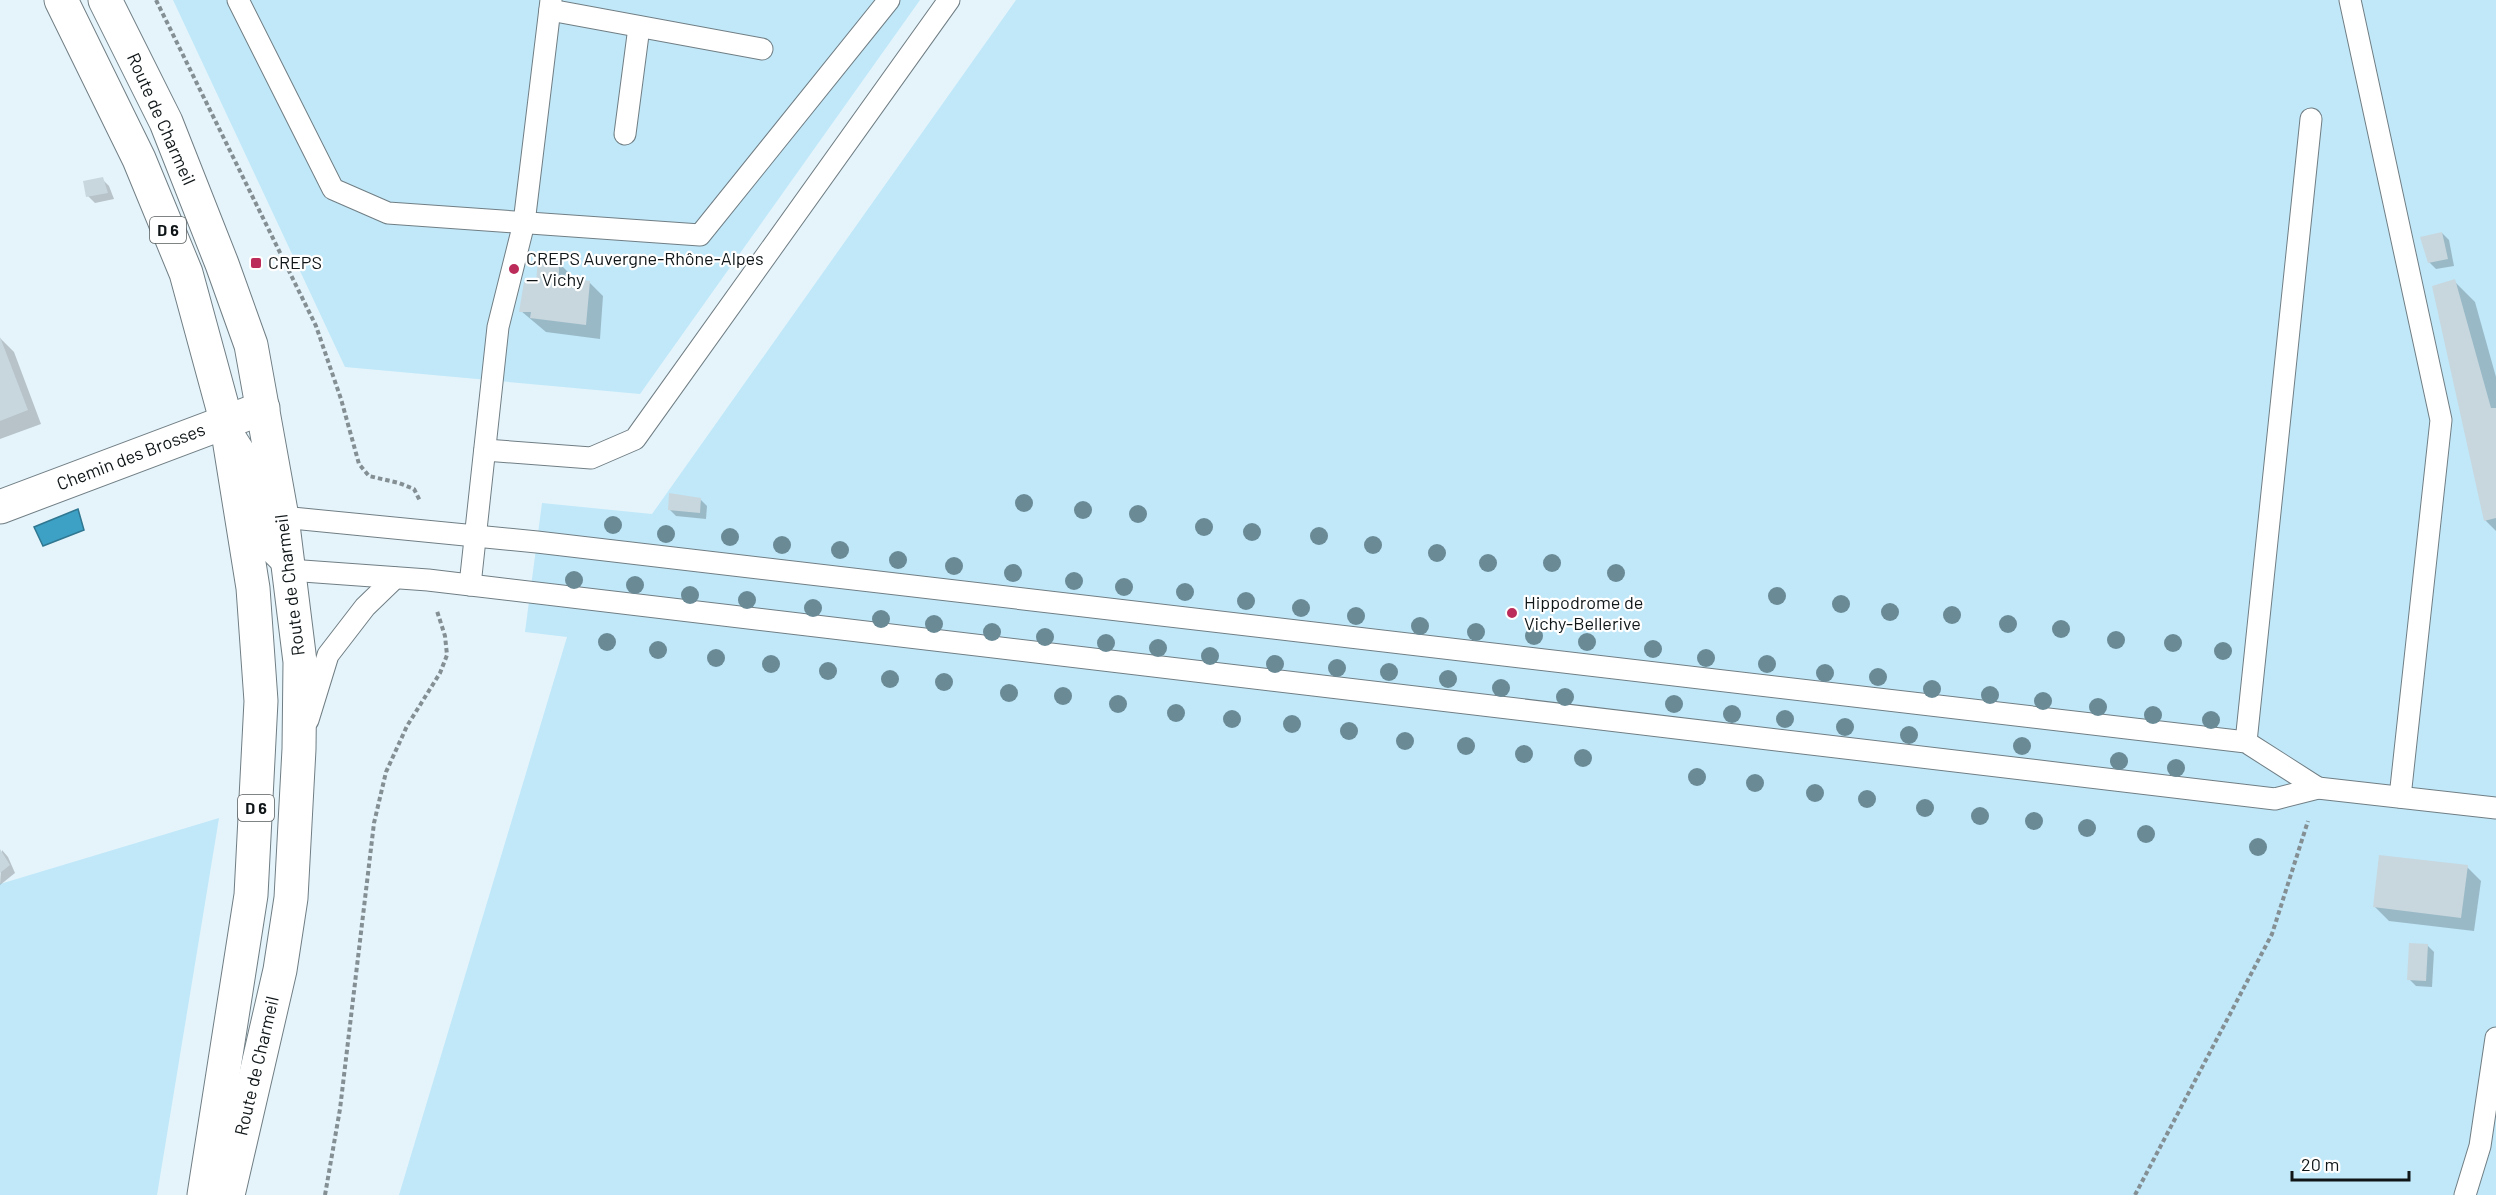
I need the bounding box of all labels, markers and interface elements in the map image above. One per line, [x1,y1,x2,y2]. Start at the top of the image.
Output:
street label: Route de Charmeil [123,49,201,188]
road number: D 6 [150,217,186,243]
place label: CREPS Auvergne-Rhône-Alpes — Vichy [526,247,764,290]
place label: CREPS [268,251,322,273]
marker: CREPS [249,256,263,270]
marker: CREPS Auvergne-Rhône-Alpes — Vichy [507,262,521,276]
street label: Chemin des Brosses [53,418,208,494]
street label: Route de Charmeil [269,513,309,657]
place label: Hippodrome de Vichy-Bellerive [1524,591,1643,634]
marker: Hippodrome de Vichy-Bellerive [1505,606,1519,620]
road number: D 6 [238,795,274,821]
street label: Route de Charmeil [229,994,283,1138]
scale bar [2292,1144,2409,1182]
text: 20 m [2301,1153,2339,1175]

